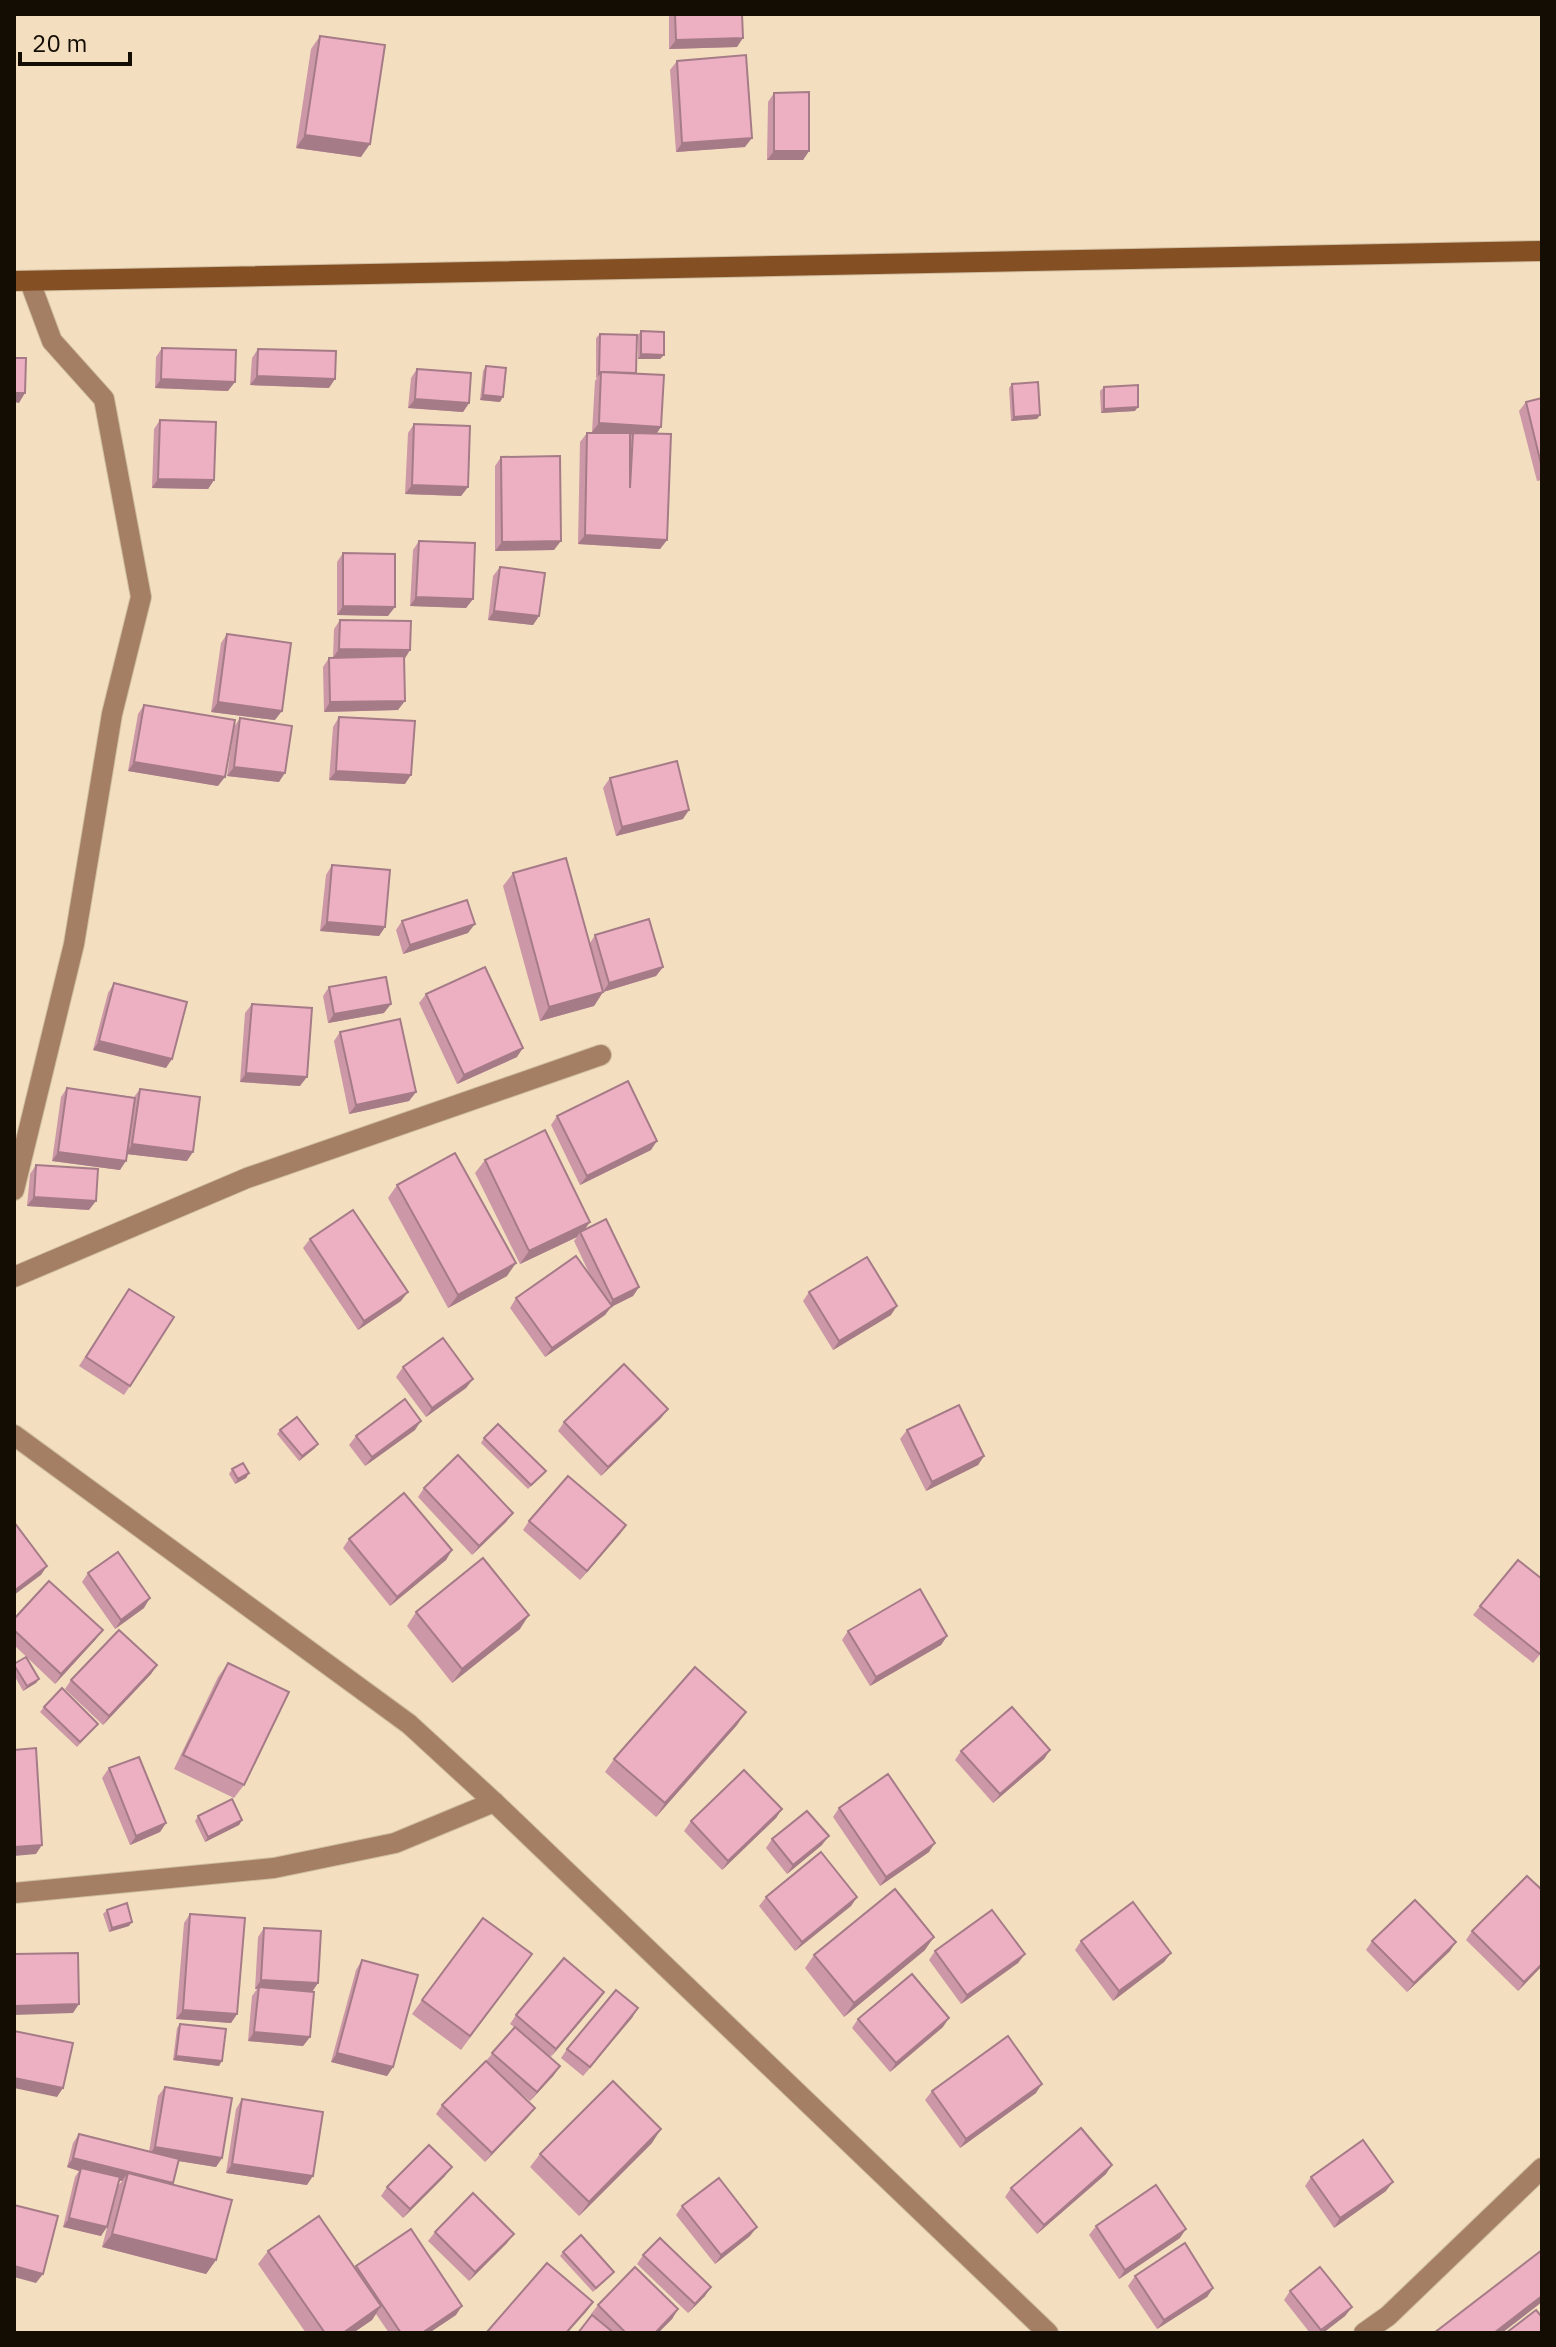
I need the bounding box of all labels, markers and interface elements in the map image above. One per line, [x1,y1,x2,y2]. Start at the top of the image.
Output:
scale bar [20,16,130,66]
text: 20 m [32,27,87,59]

